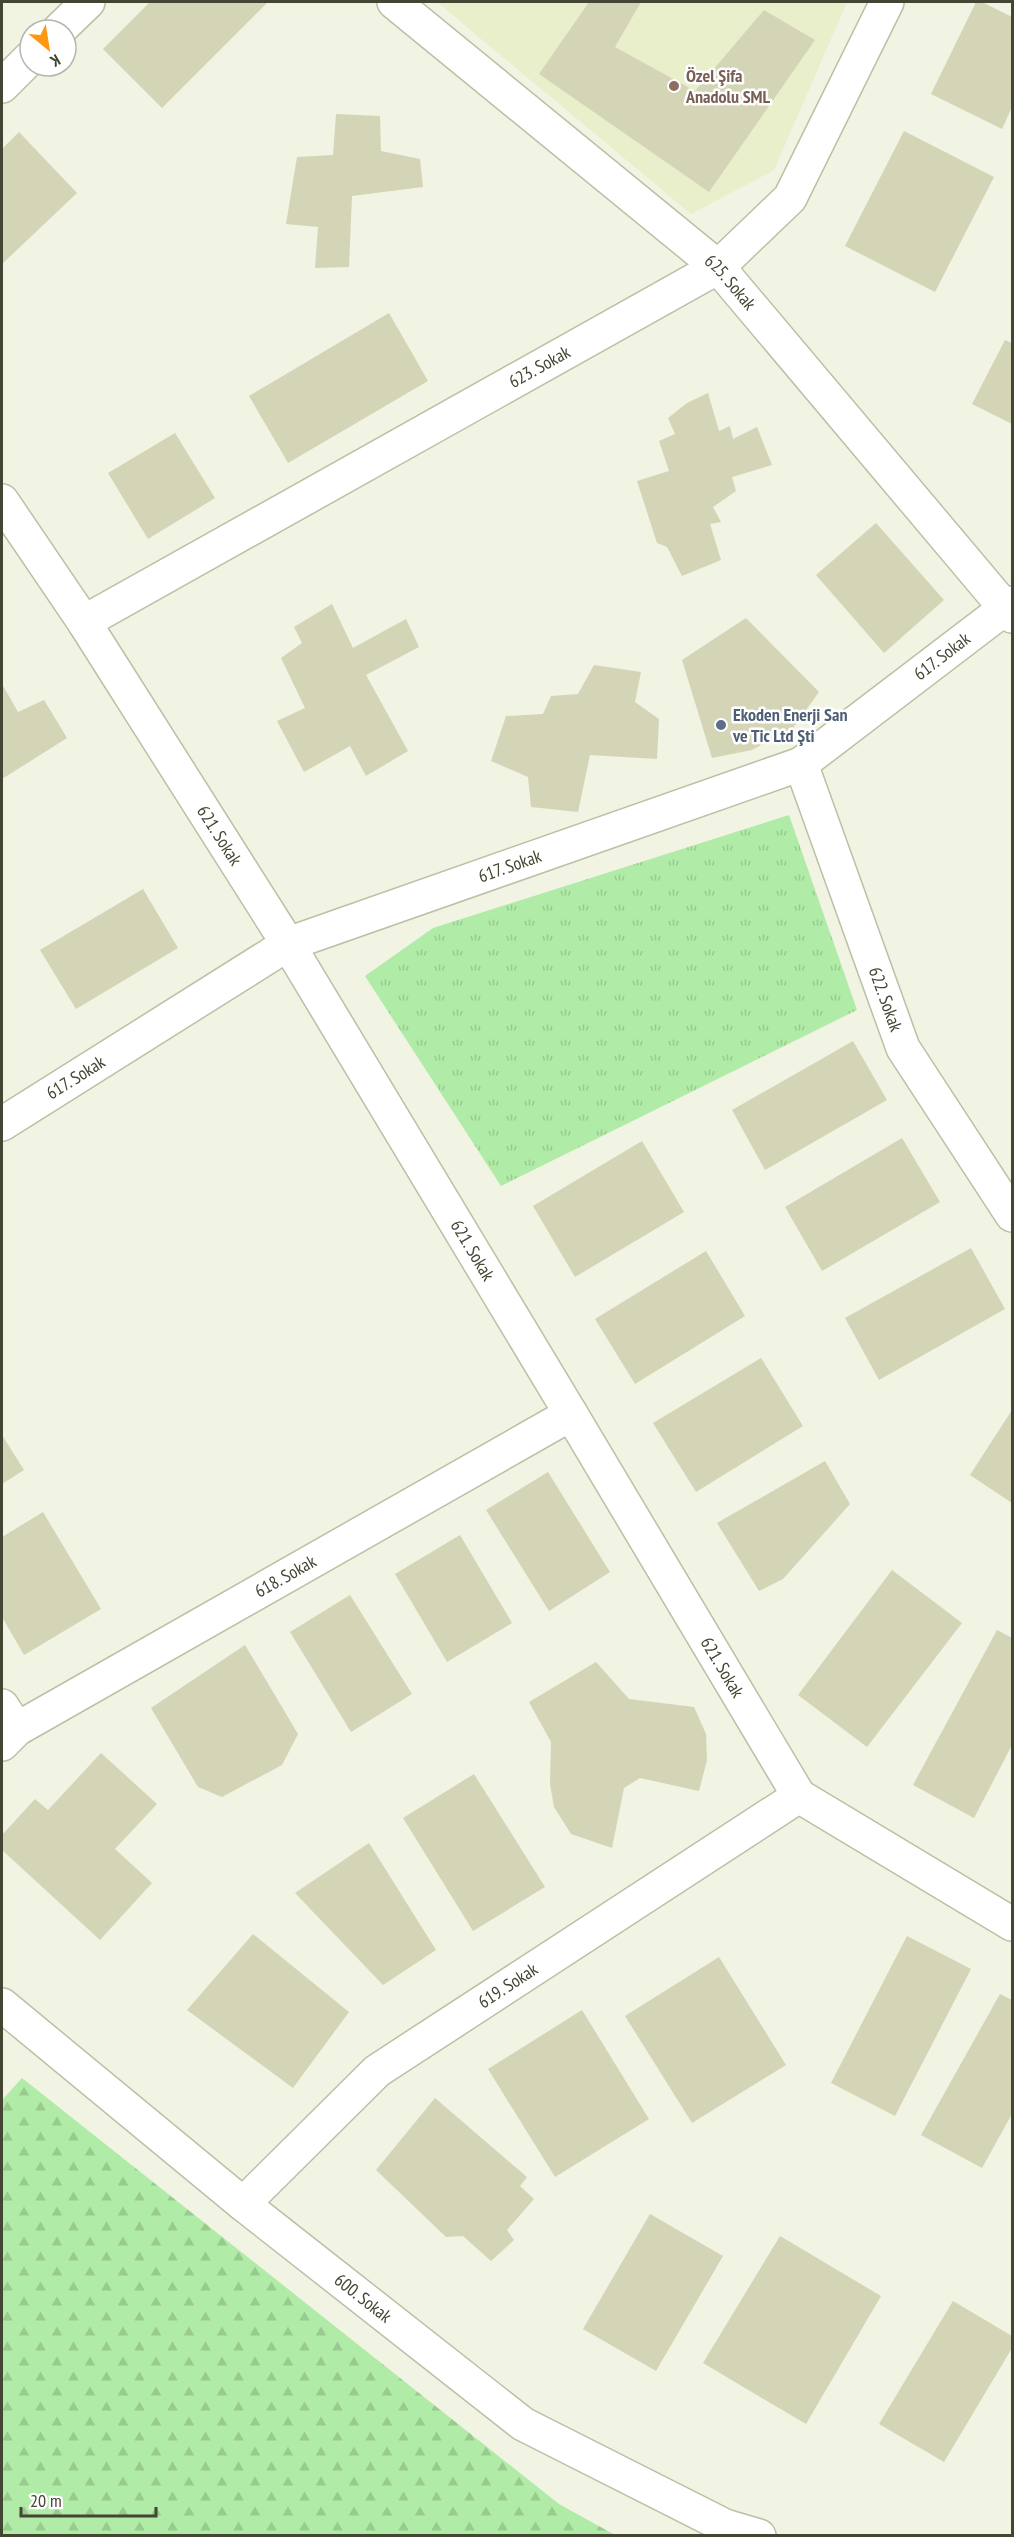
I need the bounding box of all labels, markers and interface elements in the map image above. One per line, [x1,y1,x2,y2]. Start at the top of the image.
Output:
north arrow [18,18,78,78]
text: K [46,50,64,72]
place label: Özel Şifa Anadolu SML [685,64,770,108]
marker: Özel Şifa Anadolu SML [667,79,681,93]
street label: 625. Sokak [700,249,761,315]
street label: 623. Sokak [504,340,574,393]
street label: 617. Sokak [909,627,975,685]
place label: Ekoden Enerji San ve Tic Ltd Şti [732,703,847,747]
marker: Ekoden Enerji San ve Tic Ltd Şti [714,718,728,732]
street label: 621. Sokak [192,801,247,870]
street label: 617. Sokak [475,844,544,887]
street label: 622. Sokak [864,964,908,1034]
street label: 617. Sokak [42,1050,109,1104]
street label: 621. Sokak [446,1216,500,1285]
street label: 618. Sokak [250,1549,320,1602]
street label: 621. Sokak [696,1632,750,1702]
street label: 619. Sokak [473,1957,542,2013]
street label: 600. Sokak [330,2268,397,2328]
scale bar [21,2480,156,2518]
text: 20 m [30,2489,62,2512]

